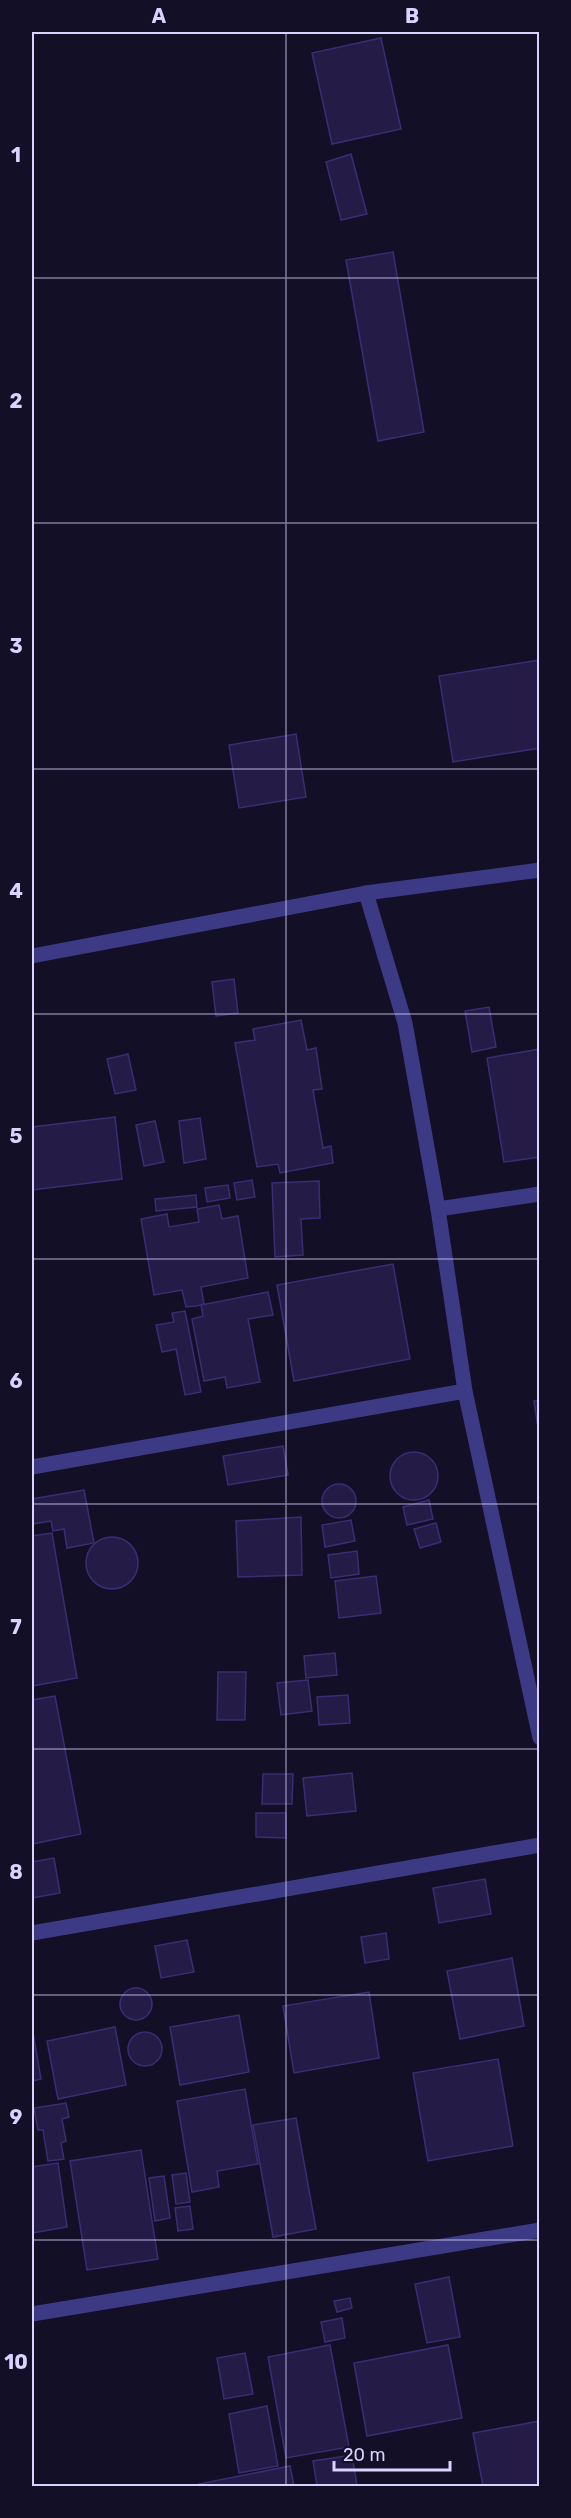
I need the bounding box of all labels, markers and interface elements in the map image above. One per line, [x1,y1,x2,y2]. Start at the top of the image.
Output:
text: A [152,4,167,28]
text: B [405,4,419,28]
text: 1 [11,143,21,167]
text: 2 [10,389,23,413]
text: 3 [9,634,23,658]
text: 4 [9,879,23,903]
text: 5 [10,1124,23,1148]
text: 6 [9,1369,23,1393]
text: 7 [10,1615,22,1639]
text: 8 [9,1860,23,1884]
text: 9 [10,2105,23,2129]
text: 10 [4,2350,28,2374]
scale bar [334,2434,450,2472]
text: 20 m [343,2444,385,2466]

